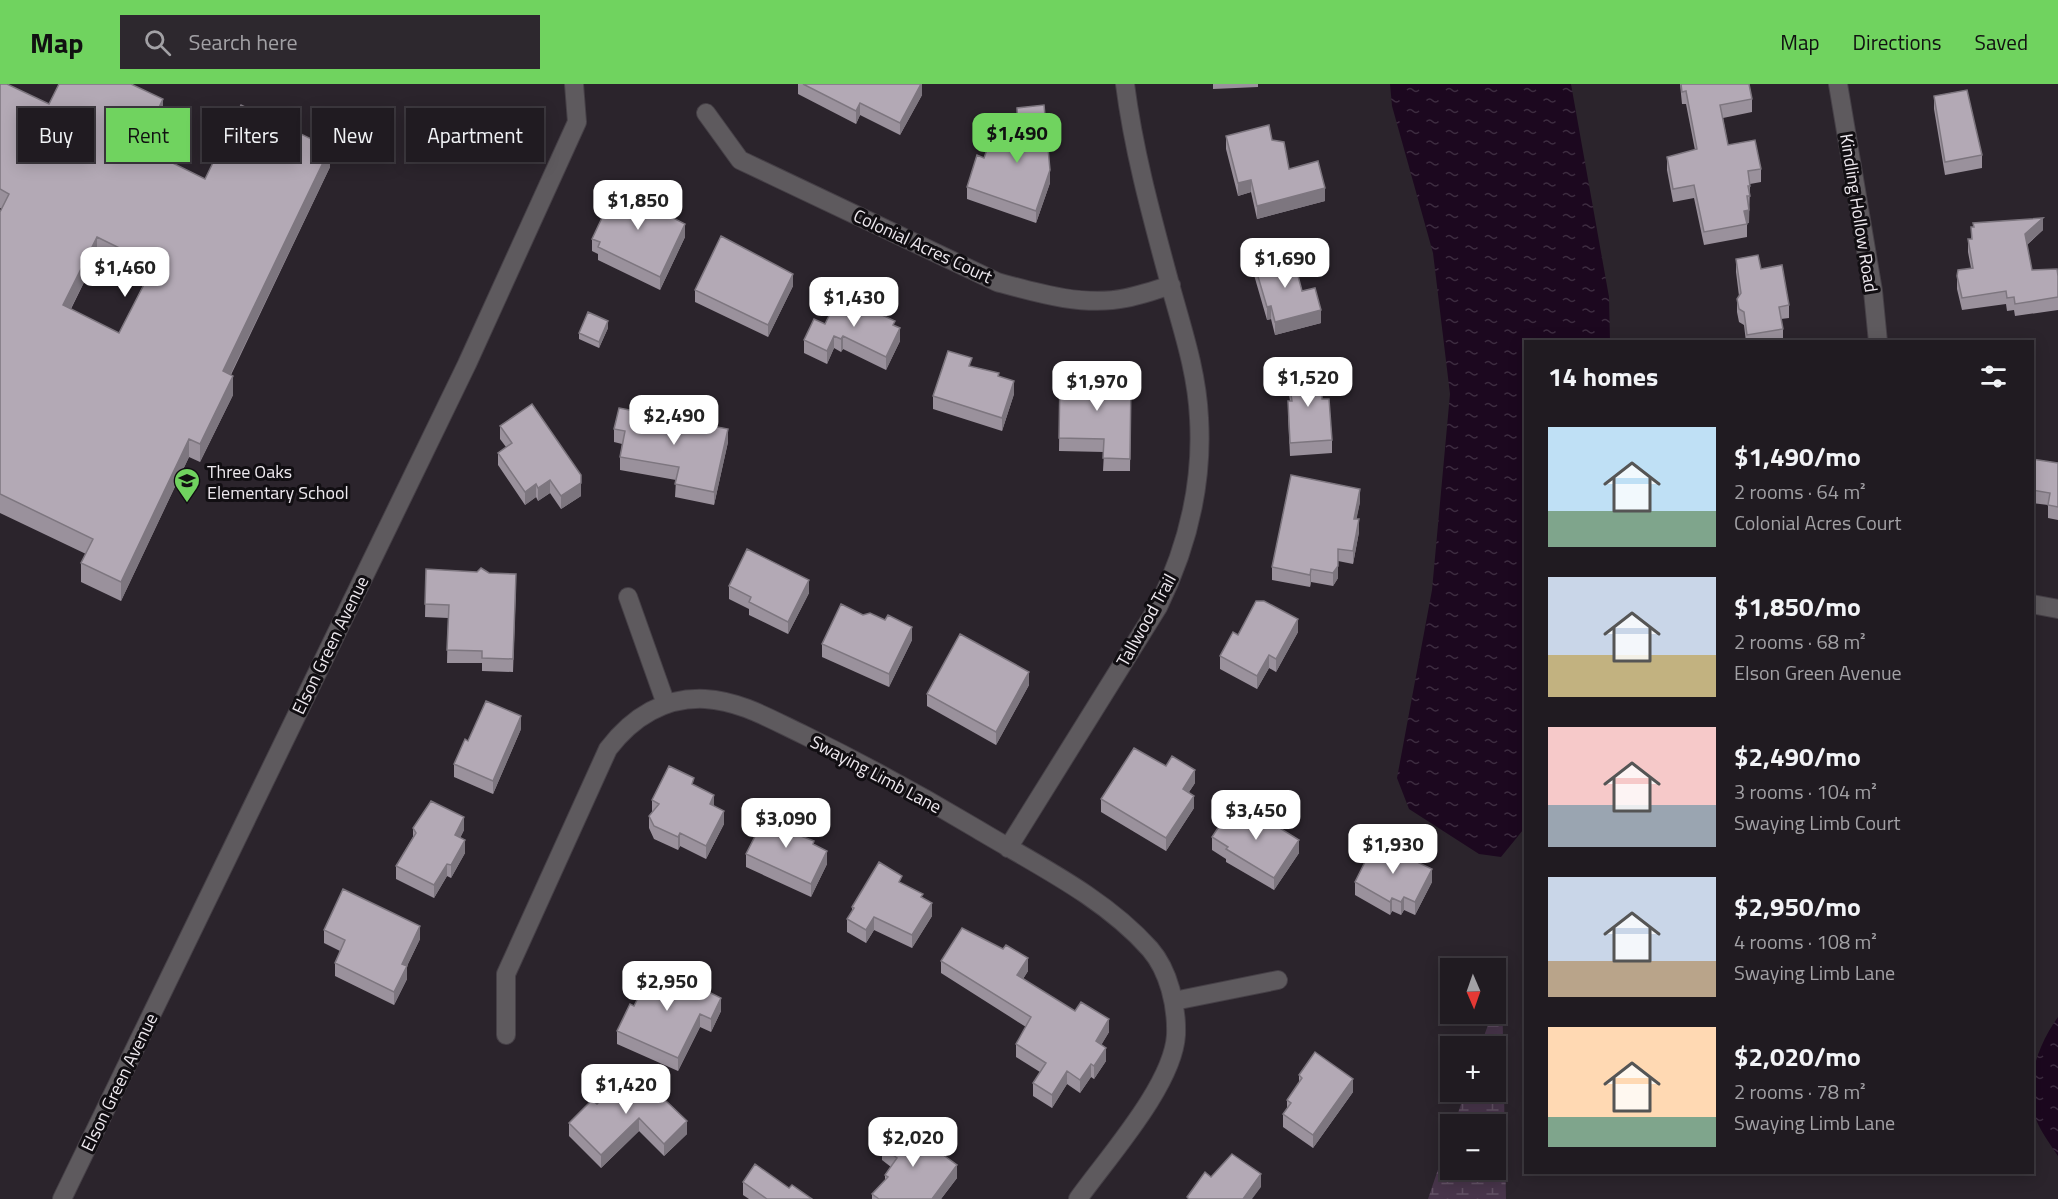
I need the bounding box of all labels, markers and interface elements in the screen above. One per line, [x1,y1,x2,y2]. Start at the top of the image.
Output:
search box [120,15,540,69]
text: Map [30,21,84,64]
text: Search here [189,25,298,59]
icon: search [141,26,174,59]
text: Map [1780,26,1820,58]
text: Directions [1853,26,1942,58]
text: Saved [1975,26,2028,58]
chip: Buy [18,108,94,162]
chip: Rent [106,108,190,162]
chip: Filters [202,108,300,162]
chip: New [312,108,394,162]
chip: Apartment [406,108,544,162]
pin: $1,490 [968,113,1066,164]
text: $1,490 [986,117,1048,148]
street label: Kindling Hollow Road [1833,132,1885,294]
pin: $1,850 [589,180,687,231]
text: $1,850 [607,184,669,215]
street label: Colonial Acres Court [849,202,998,290]
pin: $1,690 [1236,238,1334,289]
text: $1,690 [1254,242,1316,273]
pin: $1,460 [76,247,174,298]
text: $1,460 [94,251,156,282]
pin: $1,430 [805,277,903,328]
text: $1,430 [823,281,885,312]
pin: $1,520 [1259,357,1357,408]
text: 14 homes [1548,357,1658,396]
icon: filters [1977,360,2010,393]
pin: $1,970 [1048,361,1146,412]
text: $1,520 [1277,361,1339,392]
text: $1,970 [1066,365,1128,396]
pin: $2,490 [625,395,723,446]
text: $2,490 [643,399,705,430]
text: $1,490/mo [1734,437,1861,476]
icon: home [1596,451,1668,523]
place label: Three Oaks Elementary School [207,458,349,506]
school or university icon: Three Oaks Elementary School [172,466,202,504]
text: 2 rooms · 64 m² [1734,476,1866,507]
text: Colonial Acres Court [1734,507,1901,538]
street label: Tallwood Trail [1109,569,1183,671]
street label: Elson Green Avenue [285,571,375,719]
text: $1,850/mo [1734,587,1861,626]
icon: home [1596,601,1668,673]
text: 2 rooms · 68 m² [1734,626,1866,657]
text: Elson Green Avenue [1734,657,1902,688]
street label: Swaying Limb Lane [806,728,946,820]
text: $2,490/mo [1734,737,1861,776]
icon: home [1596,751,1668,823]
text: 3 rooms · 104 m² [1734,776,1877,807]
pin: $3,450 [1207,790,1305,841]
text: $3,450 [1225,794,1287,825]
pin: $3,090 [737,798,835,849]
text: $3,090 [755,802,817,833]
text: Swaying Limb Court [1734,807,1901,838]
pin: $1,930 [1344,824,1442,875]
text: $1,930 [1362,828,1424,859]
text: $2,950/mo [1734,887,1861,926]
icon: home [1596,901,1668,973]
text: 4 rooms · 108 m² [1734,926,1877,957]
text: Swaying Limb Lane [1734,957,1895,988]
north arrow [1440,958,1506,1024]
map controls [1440,958,1506,1180]
pin: $2,950 [618,961,716,1012]
text: $2,950 [636,965,698,996]
street label: Elson Green Avenue [74,1008,164,1156]
button: + [1440,1036,1506,1102]
text: $2,020/mo [1734,1037,1861,1076]
icon: home [1596,1051,1668,1123]
pin: $1,420 [577,1064,675,1115]
text: $1,420 [595,1068,657,1099]
text: 2 rooms · 78 m² [1734,1076,1866,1107]
text: Swaying Limb Lane [1734,1107,1895,1138]
button: − [1440,1114,1506,1180]
pin: $2,020 [864,1117,962,1168]
text: $2,020 [882,1121,944,1152]

